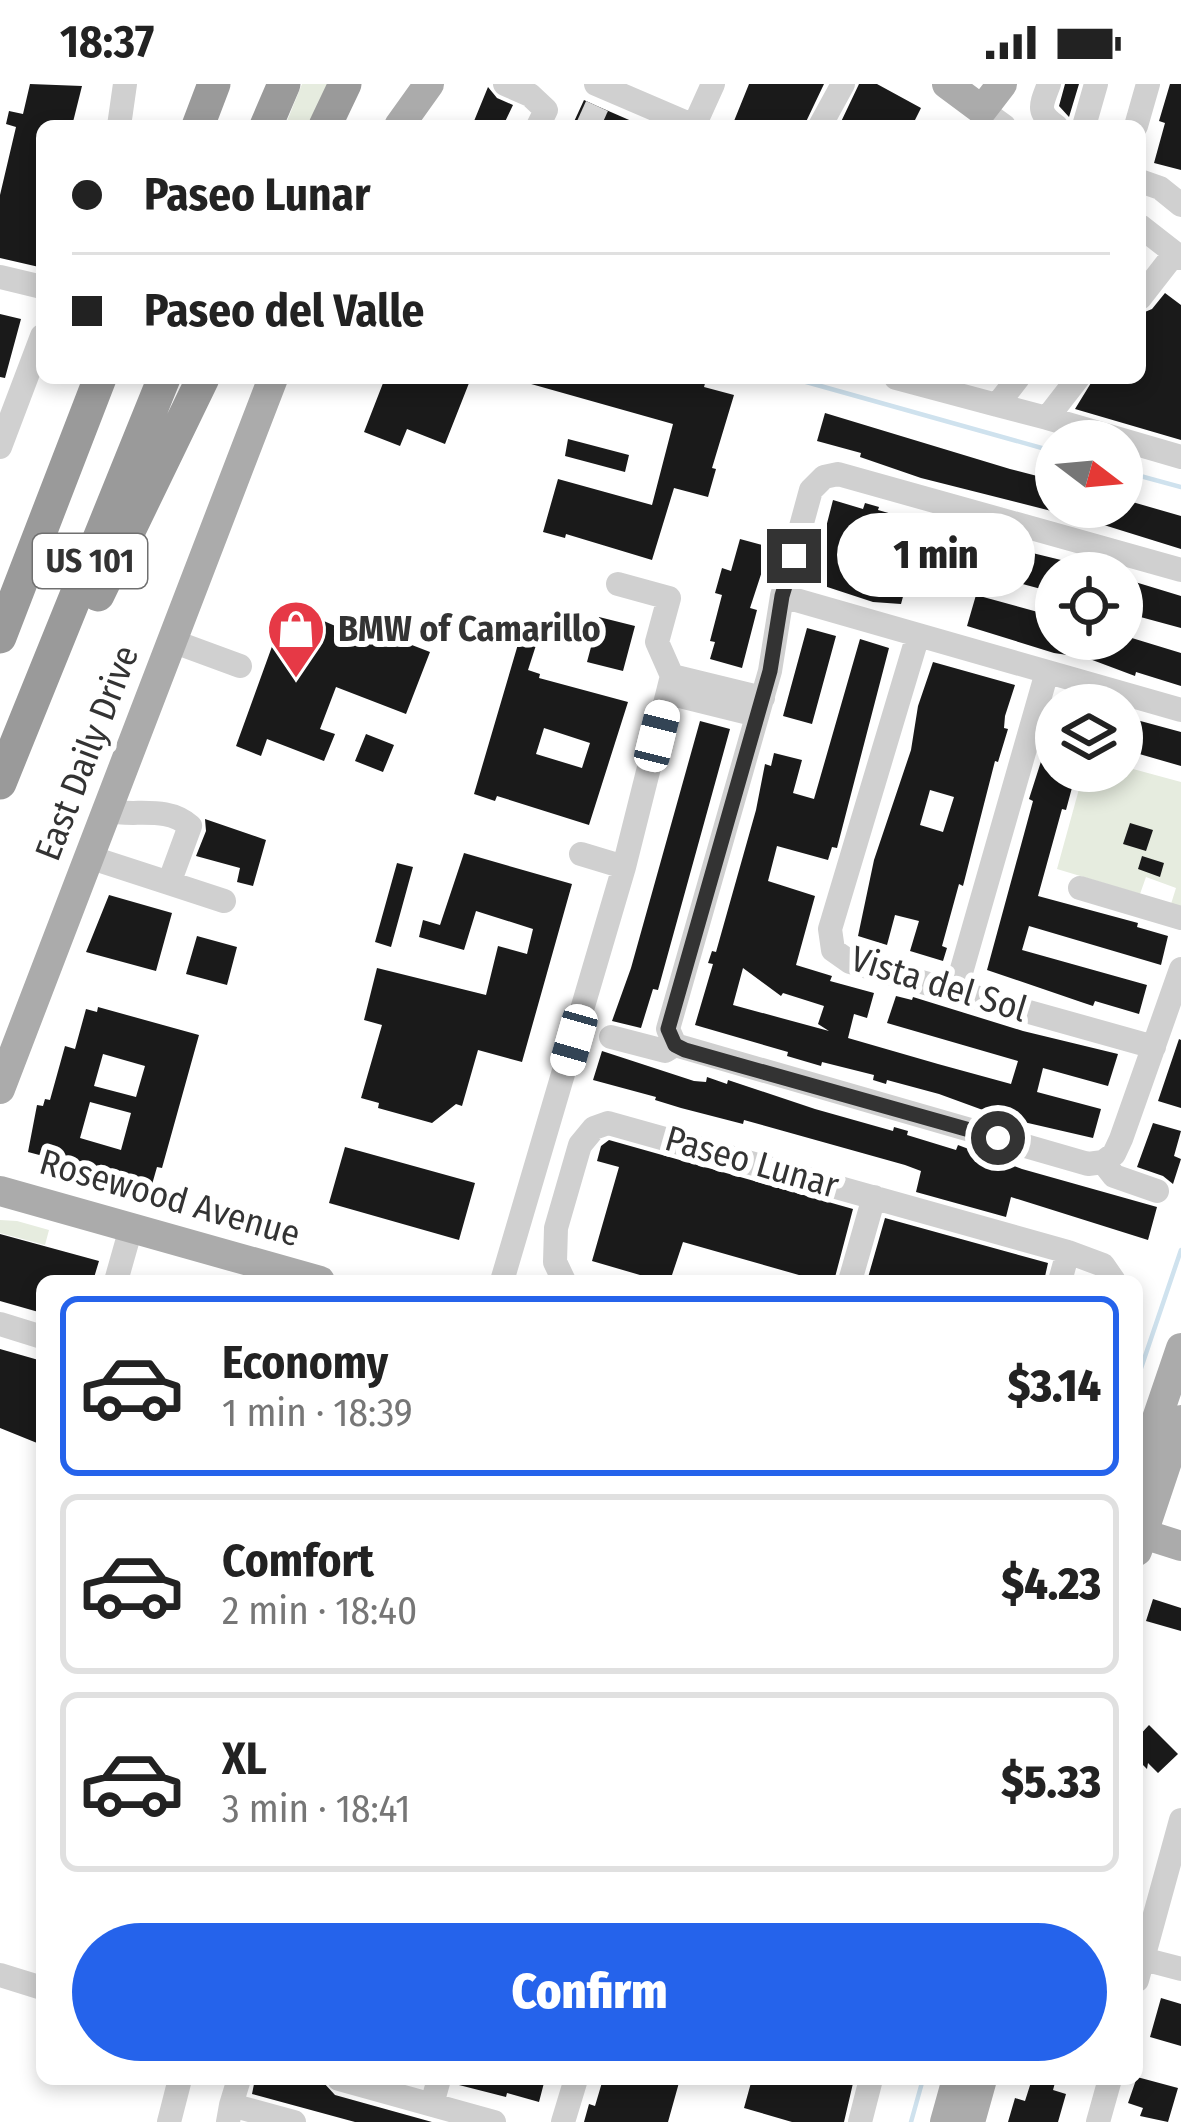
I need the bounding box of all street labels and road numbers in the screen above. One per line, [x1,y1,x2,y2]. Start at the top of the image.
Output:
road number: US 101 [33,534,147,588]
street label: East Daily Drive [26,639,148,867]
street label: Vista del Sol [846,936,1032,1032]
street label: Paseo Lunar [660,1116,844,1208]
street label: Rosewood Avenue [35,1140,305,1256]

